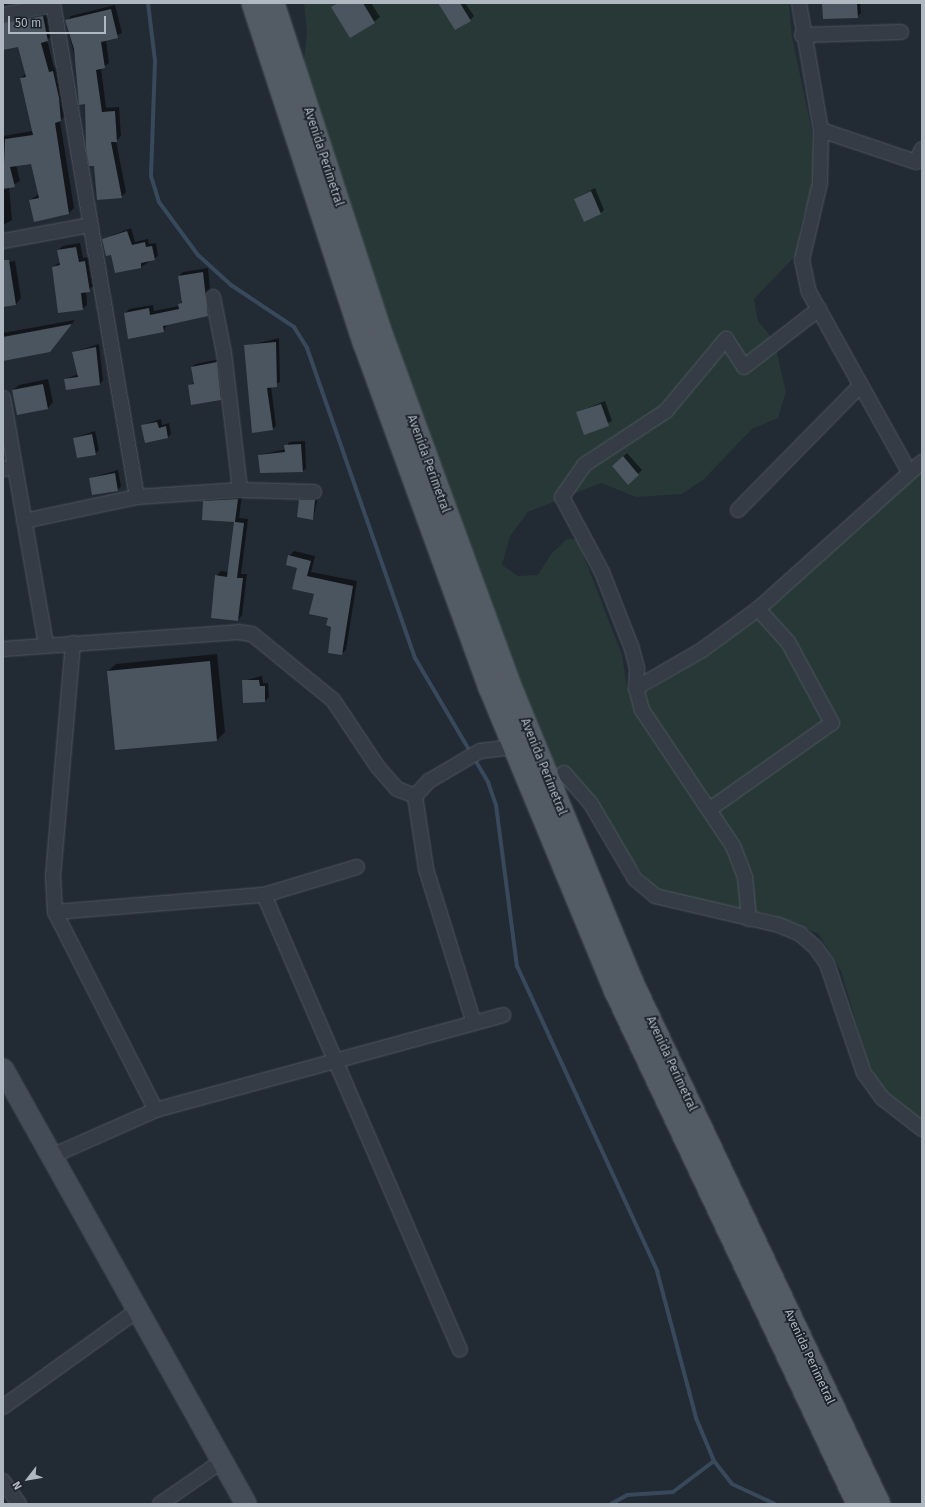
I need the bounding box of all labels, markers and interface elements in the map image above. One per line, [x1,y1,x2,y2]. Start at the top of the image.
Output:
scale bar [10,8,108,34]
text: 50 m [15,16,41,30]
street label: Avenida Perimetral [300,106,346,208]
street label: Avenida Perimetral [404,413,452,515]
street label: Avenida Perimetral [517,717,569,817]
street label: Avenida Perimetral [643,1014,699,1114]
street label: Avenida Perimetral [781,1307,837,1407]
north arrow [8,1459,48,1499]
text: N [10,1479,25,1492]

